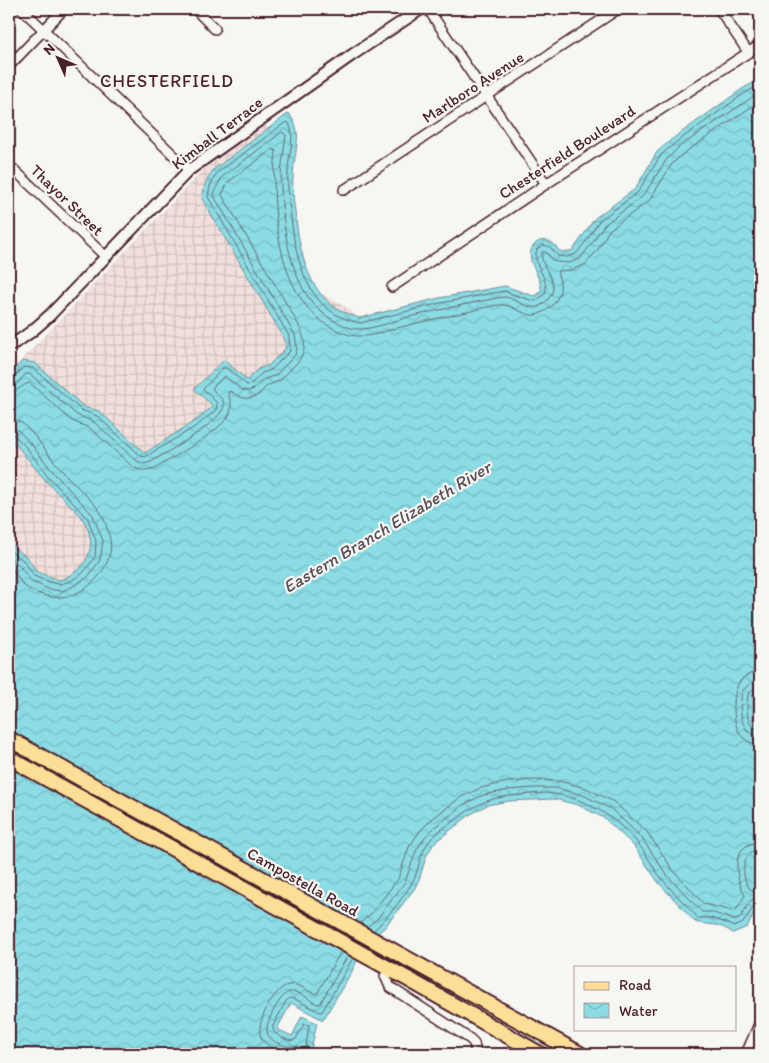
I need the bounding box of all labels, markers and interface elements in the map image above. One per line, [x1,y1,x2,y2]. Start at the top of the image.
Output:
north arrow [32,32,82,82]
text: N [40,40,59,59]
street label: Marlboro Avenue [419,47,528,127]
district label: CHESTERFIELD [100,70,234,92]
street label: Kimball Terrace [168,93,266,173]
street label: Chesterfield Boulevard [495,101,639,203]
street label: Thayor Street [27,161,107,239]
water label: Eastern Branch Elizabeth River [279,455,496,598]
street label: Campostella Road [244,843,362,921]
legend [574,966,736,1030]
text: Road [619,976,652,994]
text: Water [619,1002,658,1020]

